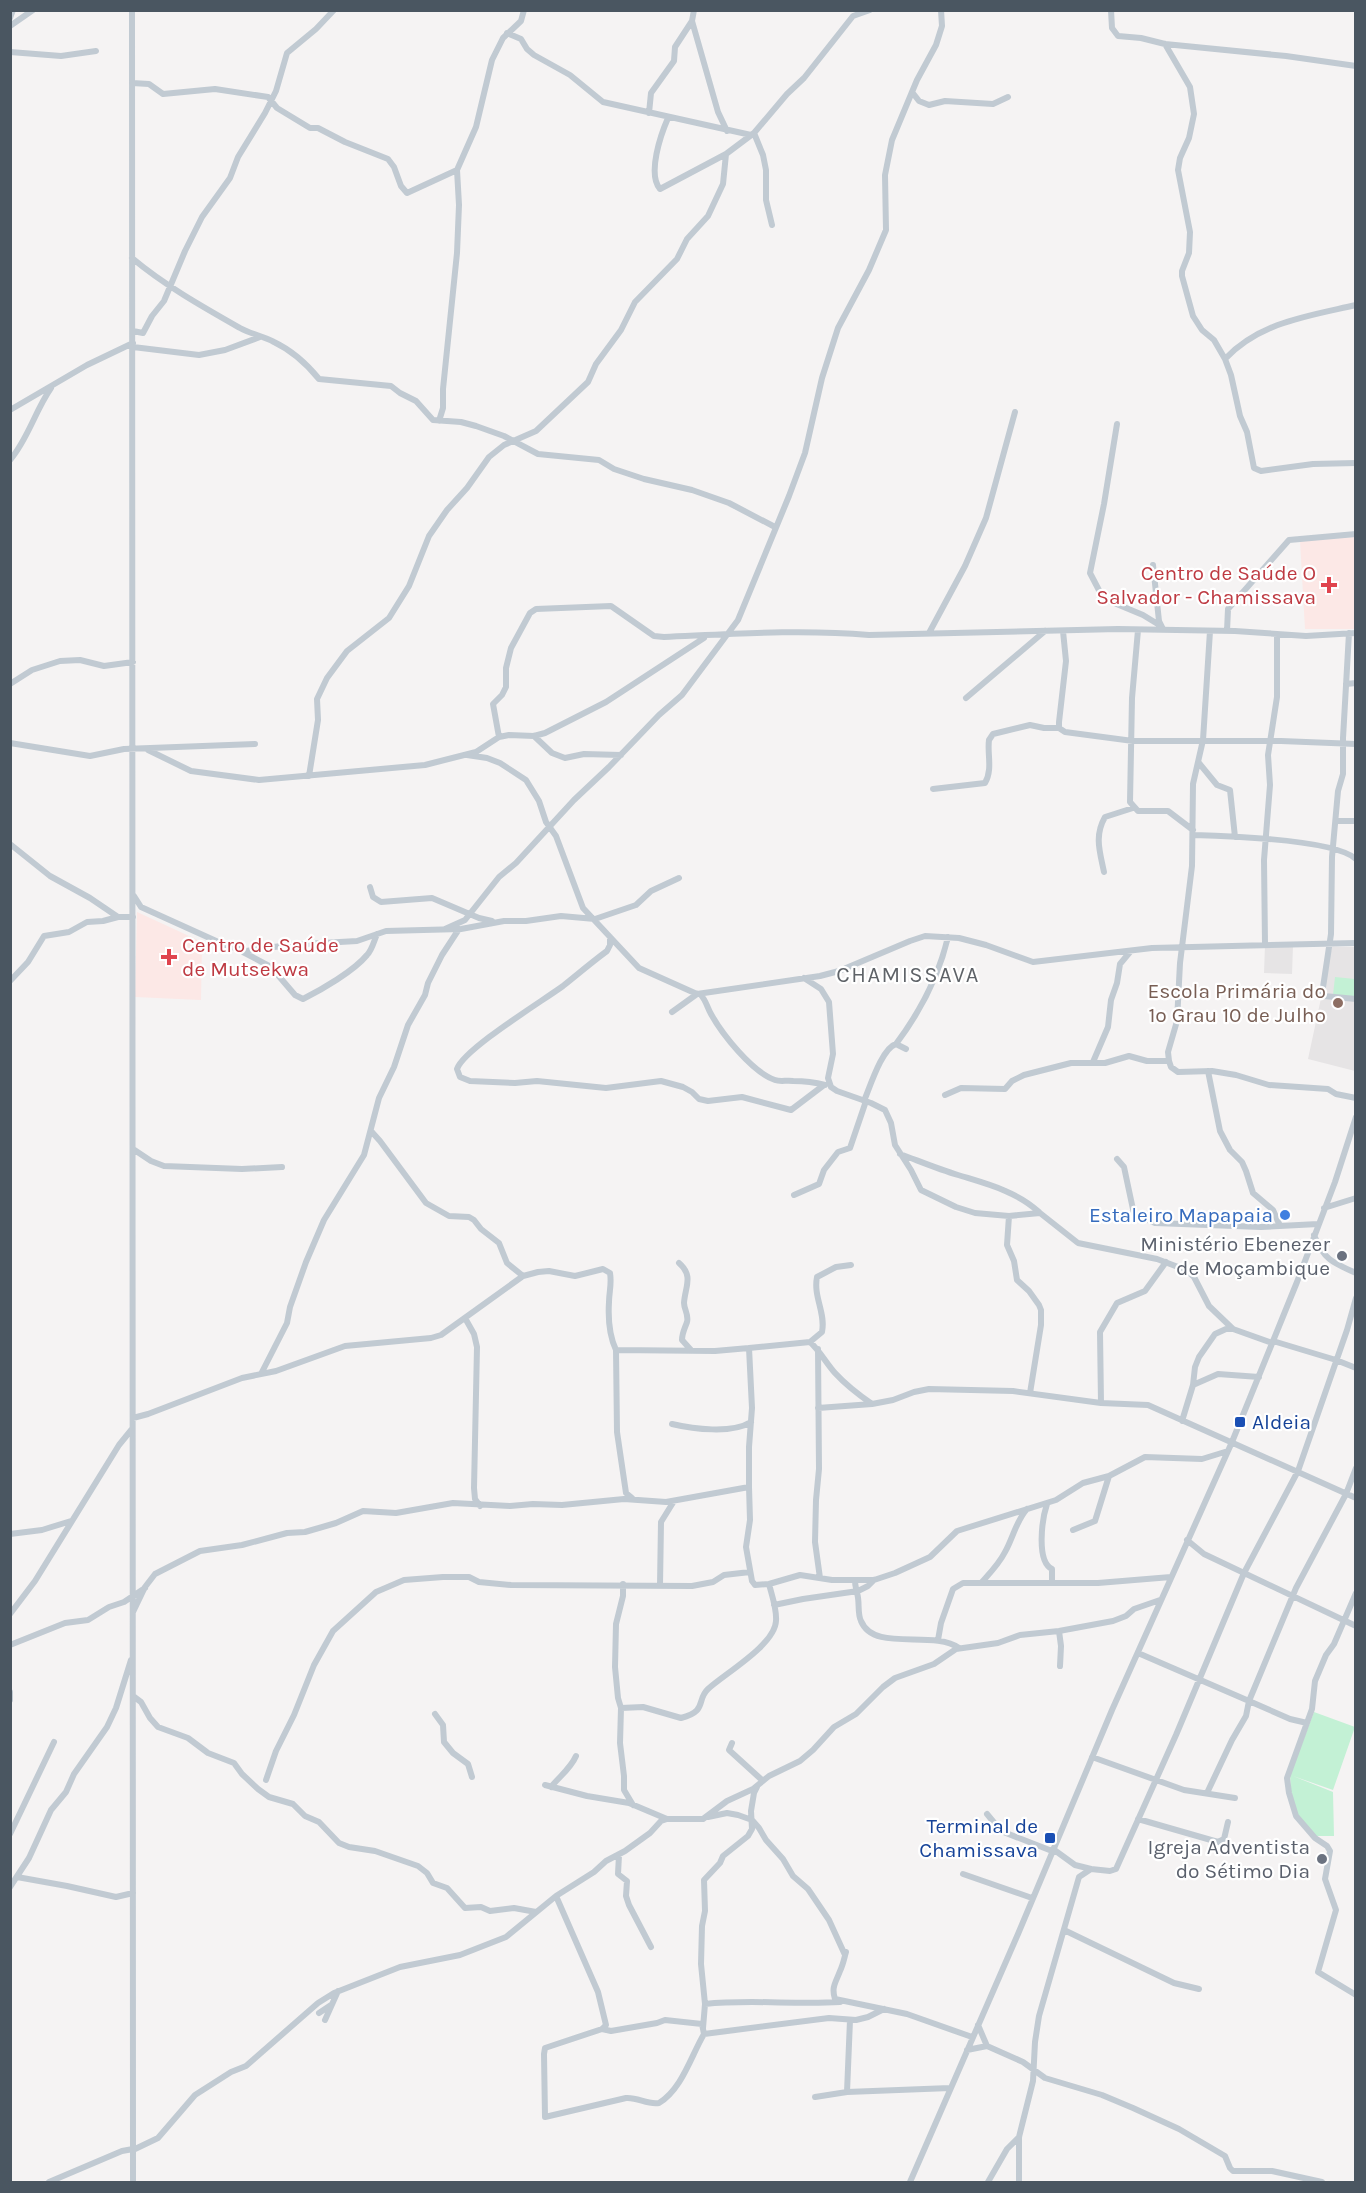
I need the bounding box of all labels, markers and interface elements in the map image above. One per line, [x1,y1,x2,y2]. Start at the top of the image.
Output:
place label: Centro de Saúde O Salvador - Chamissava [1096,561,1316,609]
marker: Centro de Saúde O Salvador - Chamissava [1320,576,1338,594]
place label: Centro de Saúde de Mutsekwa [182,933,339,981]
marker: Centro de Saúde de Mutsekwa [160,948,178,966]
district label: CHAMISSAVA [836,962,980,988]
place label: Escola Primária do 1o Grau 10 de Julho [1147,979,1326,1027]
marker: Escola Primária do 1o Grau 10 de Julho [1331,996,1345,1010]
place label: Estaleiro Mapapaia [1089,1203,1273,1227]
marker: Estaleiro Mapapaia [1278,1208,1292,1222]
place label: Ministério Ebenezer de Moçambique [1140,1232,1330,1280]
marker: Ministério Ebenezer de Moçambique [1335,1249,1349,1263]
place label: Aldeia [1252,1410,1311,1434]
marker: Aldeia [1233,1415,1247,1429]
place label: Terminal de Chamissava [919,1814,1038,1862]
marker: Terminal de Chamissava [1043,1831,1057,1845]
place label: Igreja Adventista do Sétimo Dia [1148,1835,1310,1883]
marker: Igreja Adventista do Sétimo Dia [1315,1852,1329,1866]

